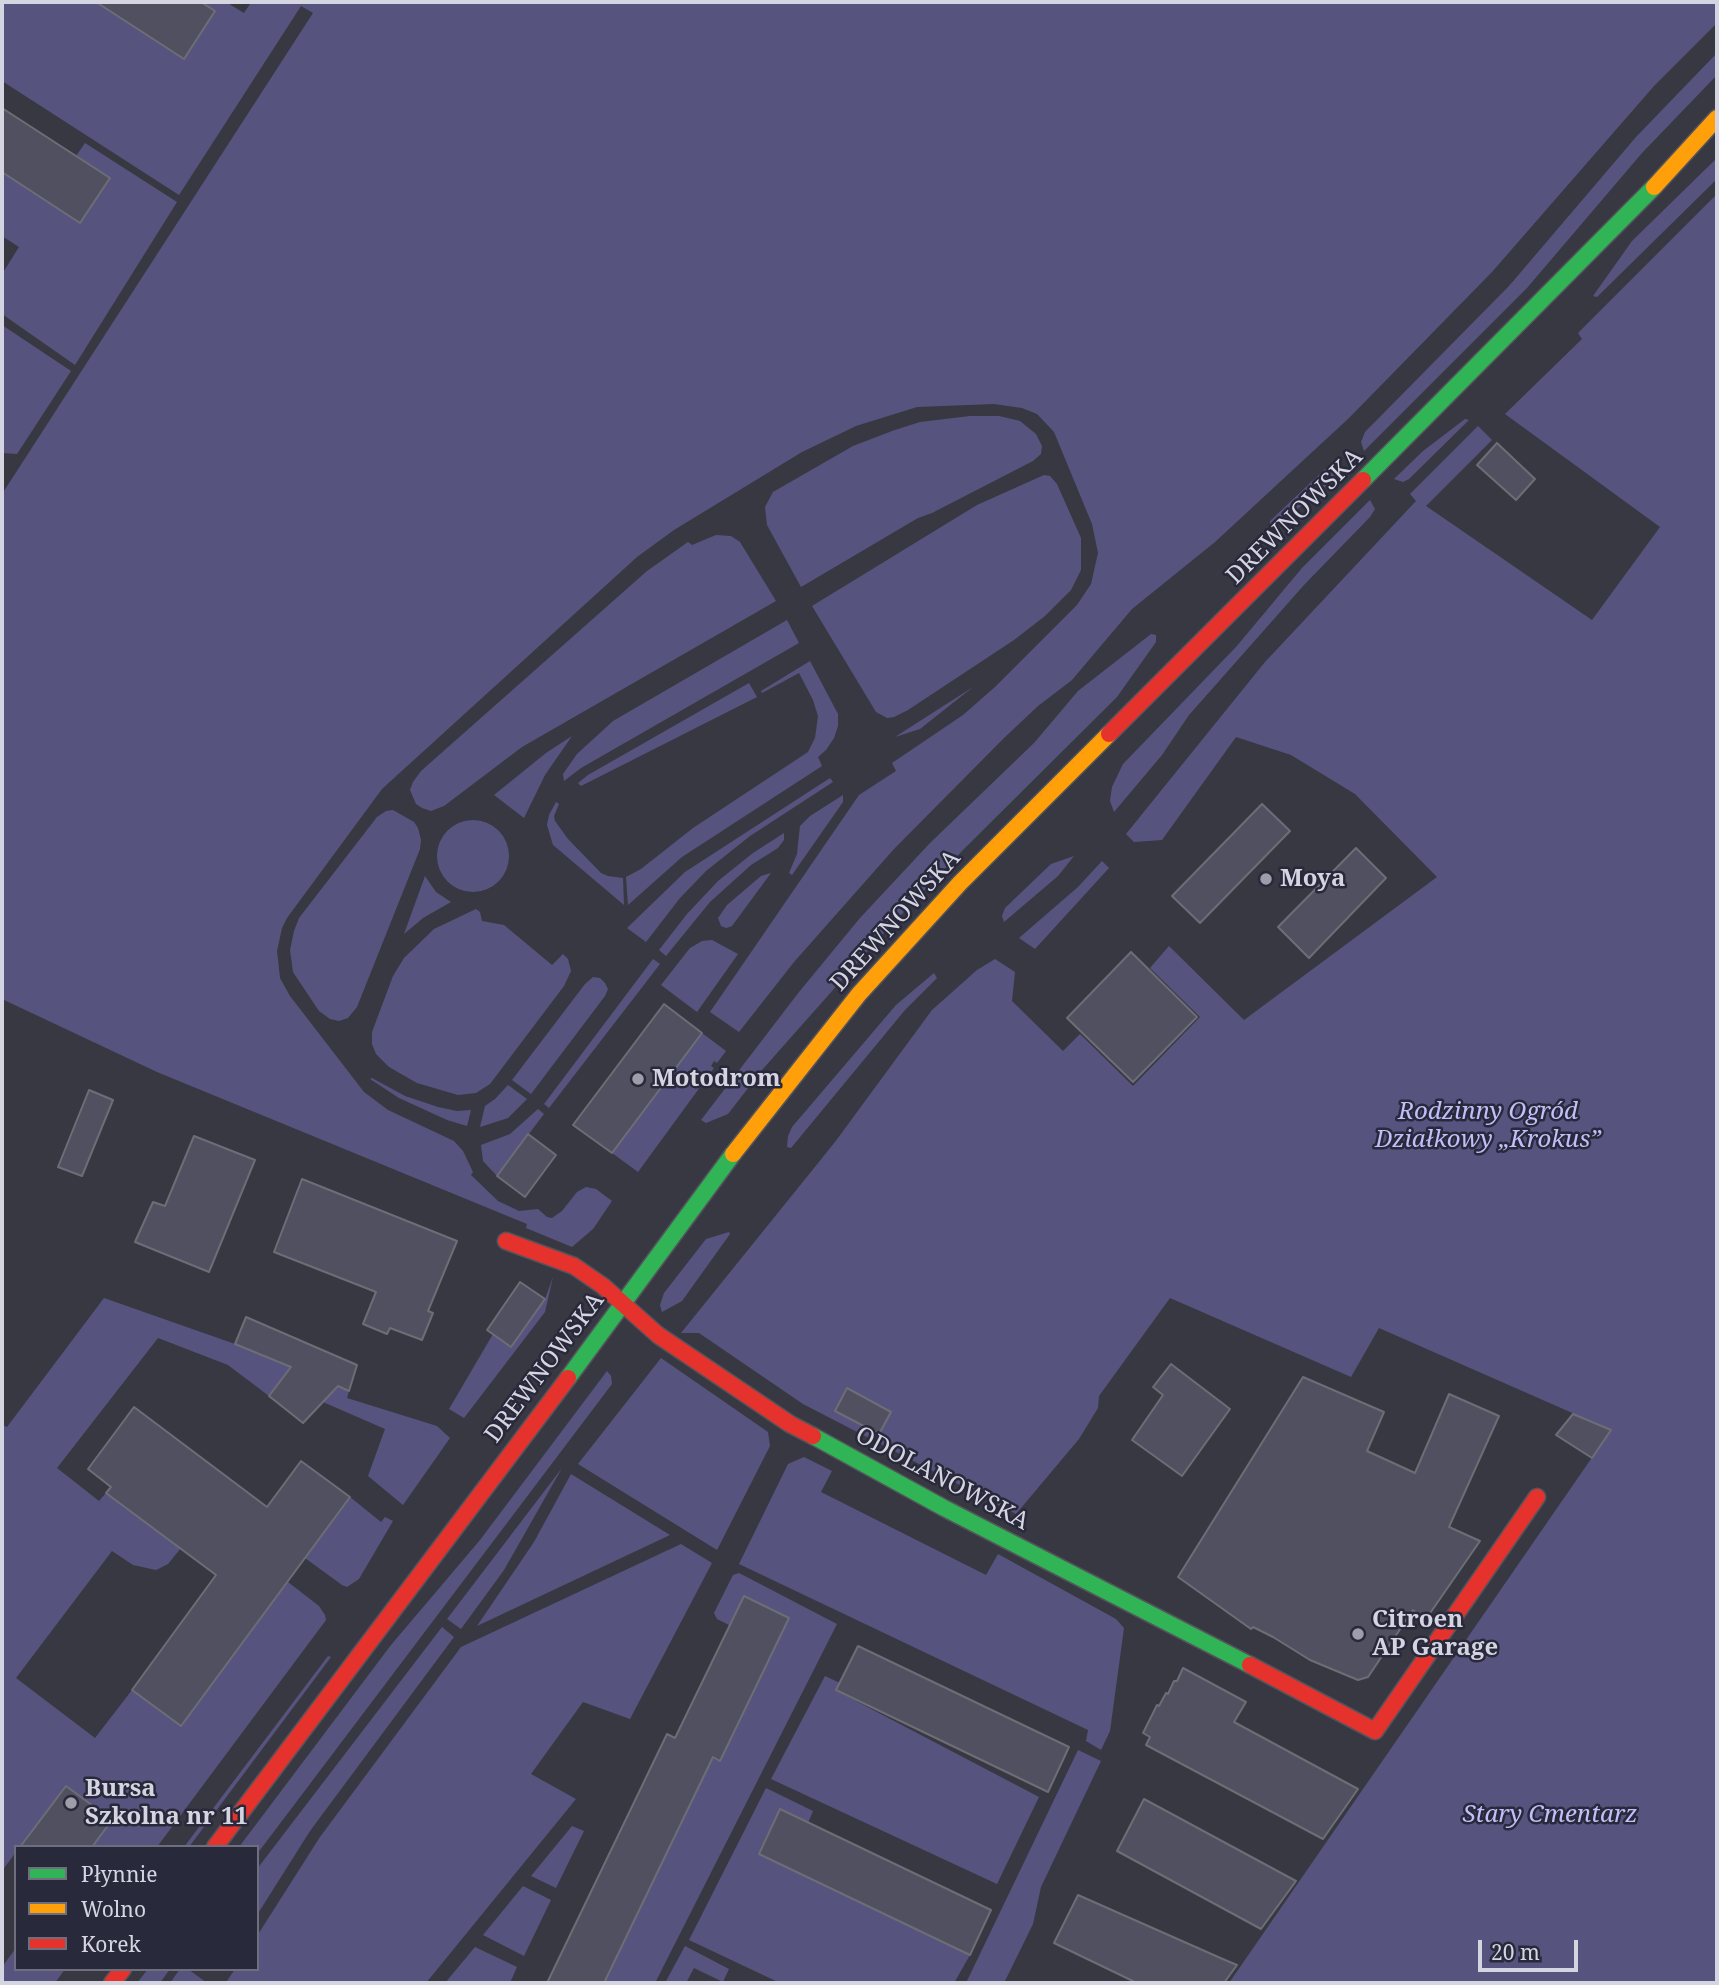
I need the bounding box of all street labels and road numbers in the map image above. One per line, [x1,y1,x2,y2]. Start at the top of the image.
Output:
street label: DREWNOWSKA [1221,443,1369,591]
street label: DREWNOWSKA [825,844,967,998]
street label: DREWNOWSKA [479,1287,611,1449]
street label: ODOLANOWSKA [850,1421,1034,1537]

